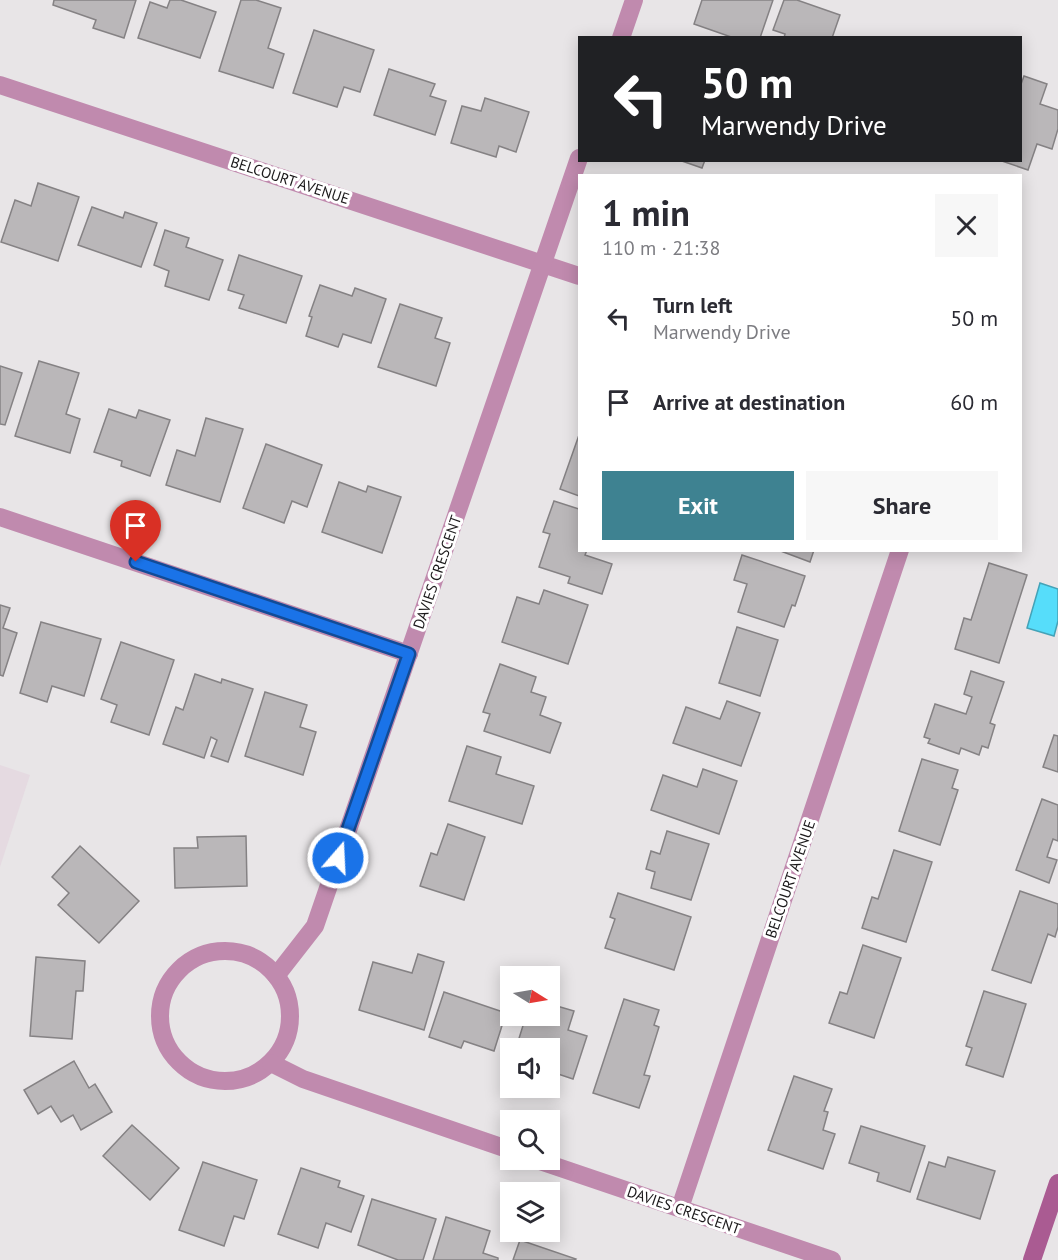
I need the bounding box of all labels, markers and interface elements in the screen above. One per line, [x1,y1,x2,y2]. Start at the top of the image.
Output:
text: 50 m [701,55,793,110]
icon: left [602,60,680,138]
text: Marwendy Drive [701,108,887,142]
street label: BELCOURT AVENUE [228,152,352,208]
text: 1 min [602,189,690,236]
button: close [935,194,998,257]
text: 110 m · 21:38 [602,235,720,261]
text: Turn left [653,291,733,319]
icon: left [602,302,635,335]
text: 50 m [950,304,998,332]
text: Marwendy Drive [653,319,791,345]
icon: arrive [602,386,635,419]
text: Arrive at destination [653,388,845,416]
text: 60 m [950,388,998,416]
button: Exit [602,471,794,540]
button: Share [806,471,998,540]
pin [110,500,161,562]
icon: arrive [119,509,152,542]
street label: DAVIES CRESCENT [409,512,466,631]
street label: BELCOURT AVENUE [761,817,819,941]
position arrow [306,826,370,890]
north arrow [500,966,560,1026]
map controls [500,966,560,1242]
button: sound [500,1038,560,1098]
button: search [500,1110,560,1170]
button: layers [500,1182,560,1242]
street label: DAVIES CRESCENT [625,1182,744,1239]

